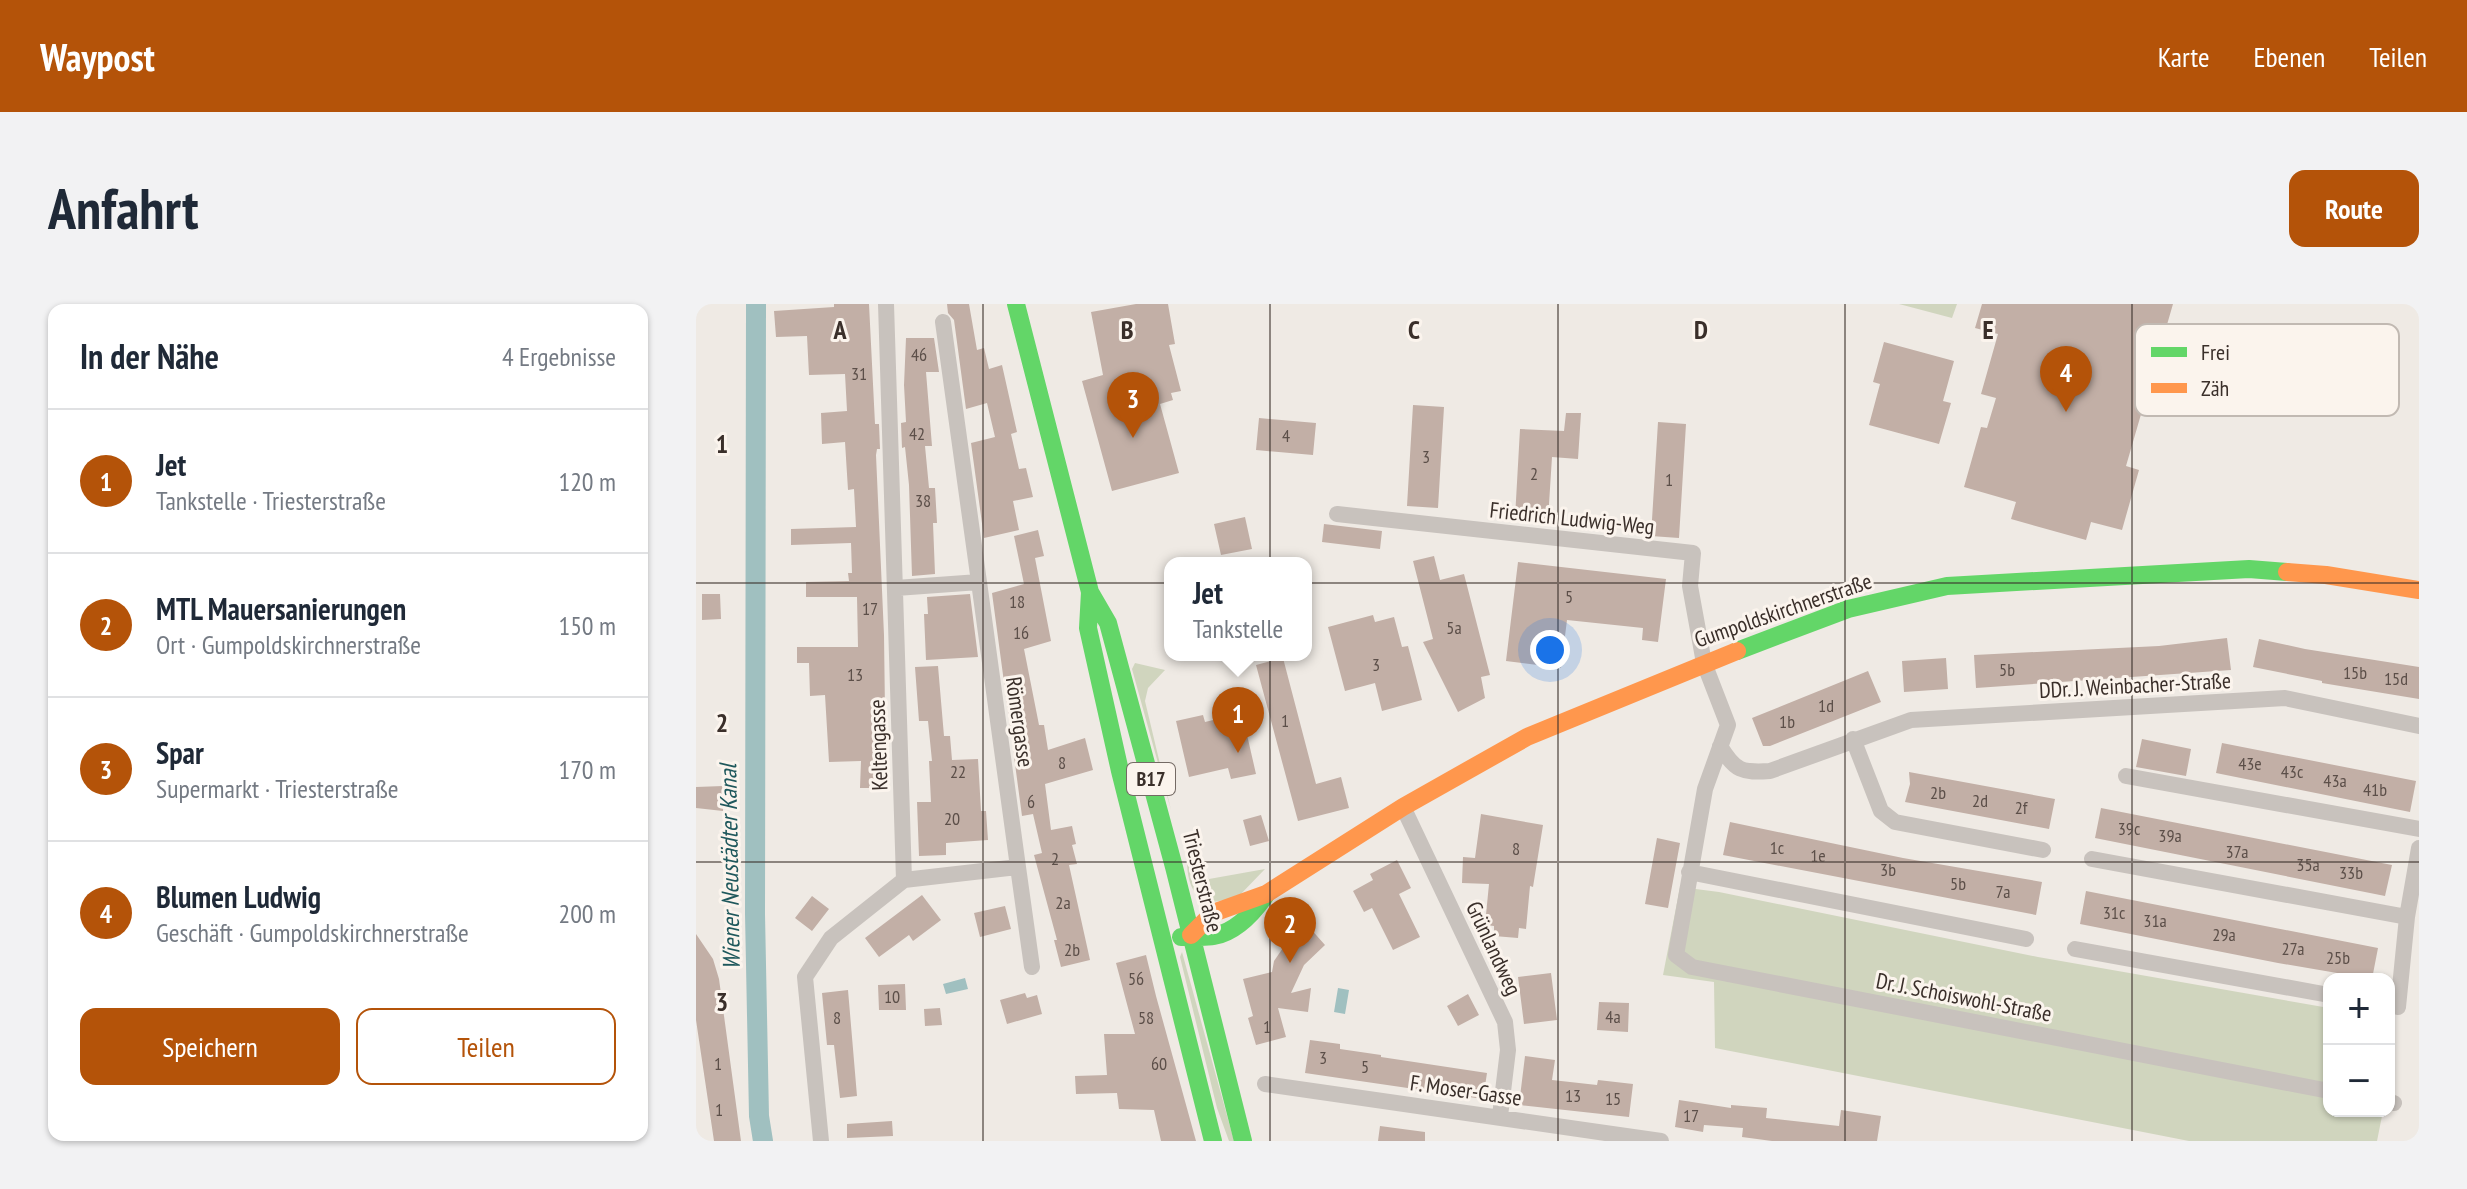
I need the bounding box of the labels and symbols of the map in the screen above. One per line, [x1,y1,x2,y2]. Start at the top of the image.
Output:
text: A [832,313,847,346]
text: B [1121,313,1134,346]
text: C [1408,313,1420,346]
text: D [1694,313,1708,346]
text: E [1982,313,1994,346]
legend [2135,324,2399,416]
text: Frei [2201,338,2230,366]
house number: 46 [911,343,927,366]
pin: 4 [2040,346,2092,412]
house number: 31 [851,362,867,385]
pin: 3 [1107,372,1159,438]
text: Zäh [2201,374,2229,402]
house number: 42 [909,422,925,445]
house number: 4 [1282,424,1290,447]
text: 1 [716,427,728,460]
house number: 3 [1422,445,1430,468]
house number: 2 [1530,462,1538,485]
house number: 1 [1665,468,1673,491]
house number: 38 [915,489,931,512]
street label: Friedrich Ludwig-Weg [1488,495,1656,541]
street label: Gumpoldskirchnerstraße [1691,567,1875,653]
house number: 5 [1565,585,1573,608]
house number: 18 [1009,590,1025,613]
house number: 17 [862,597,878,620]
house number: 5a [1446,616,1462,639]
house number: 16 [1013,621,1029,644]
your location [1530,630,1570,670]
house number: 3 [1372,653,1380,676]
house number: 5b [1999,658,2015,681]
house number: 15b [2343,661,2367,684]
house number: 13 [847,663,863,686]
street label: DDr. J. Weinbacher-Straße [2038,666,2232,704]
house number: 15d [2384,667,2408,690]
street label: Römergasse [1000,675,1040,769]
pin: 1 [1212,687,1264,753]
house number: 1d [1818,694,1834,717]
street label: Keltengasse [862,699,894,791]
text: 2 [716,706,728,739]
house number: 1 [1281,709,1289,732]
house number: 1b [1779,710,1795,733]
house number: 8 [1058,751,1066,774]
house number: 43e [2238,752,2262,775]
house number: 22 [950,760,966,783]
house number: 43c [2281,760,2304,783]
water label: Wiener Neustädter Kanal [712,761,747,970]
road number: B17 [1127,763,1175,795]
house number: 43a [2323,769,2347,792]
house number: 41b [2363,778,2387,801]
house number: 2b [1930,781,1946,804]
house number: 2d [1972,789,1988,812]
house number: 6 [1027,790,1035,813]
house number: 2f [2015,796,2029,819]
house number: 20 [944,807,960,830]
house number: 39c [2118,817,2141,840]
house number: 39a [2158,824,2182,847]
street label: Triesterstraße [1177,827,1229,935]
house number: 1c [1770,836,1785,859]
house number: 8 [1512,837,1520,860]
house number: 37a [2225,840,2249,863]
house number: 1e [1810,844,1826,867]
house number: 2 [1051,847,1059,870]
house number: 35a [2296,853,2320,876]
house number: 3b [1880,858,1896,881]
house number: 33b [2339,861,2363,884]
house number: 5b [1950,872,1966,895]
house number: 7a [1995,880,2011,903]
house number: 2a [1055,891,1071,914]
pin: 2 [1264,897,1316,963]
street label: Grünlandweg [1460,897,1528,999]
house number: 31c [2103,901,2126,924]
house number: 31a [2143,909,2167,932]
house number: 29a [2212,923,2236,946]
house number: 27a [2281,937,2305,960]
house number: 2b [1064,938,1080,961]
house number: 25b [2326,946,2350,969]
street label: Dr. J. Schoiswohl-Straße [1874,966,2054,1028]
house number: 56 [1128,967,1144,990]
text: 3 [716,985,728,1018]
house number: 10 [884,985,900,1008]
house number: 4a [1605,1005,1621,1028]
house number: 8 [833,1006,841,1029]
house number: 58 [1138,1006,1154,1029]
house number: 1 [1263,1015,1271,1038]
house number: 3 [1319,1046,1327,1069]
house number: 1 [714,1052,722,1075]
house number: 60 [1151,1052,1167,1075]
house number: 5 [1361,1055,1369,1078]
street label: F. Moser-Gasse [1408,1068,1524,1112]
house number: 13 [1565,1084,1581,1107]
house number: 15 [1605,1087,1621,1110]
house number: 1 [715,1098,723,1121]
house number: 17 [1683,1104,1699,1127]

